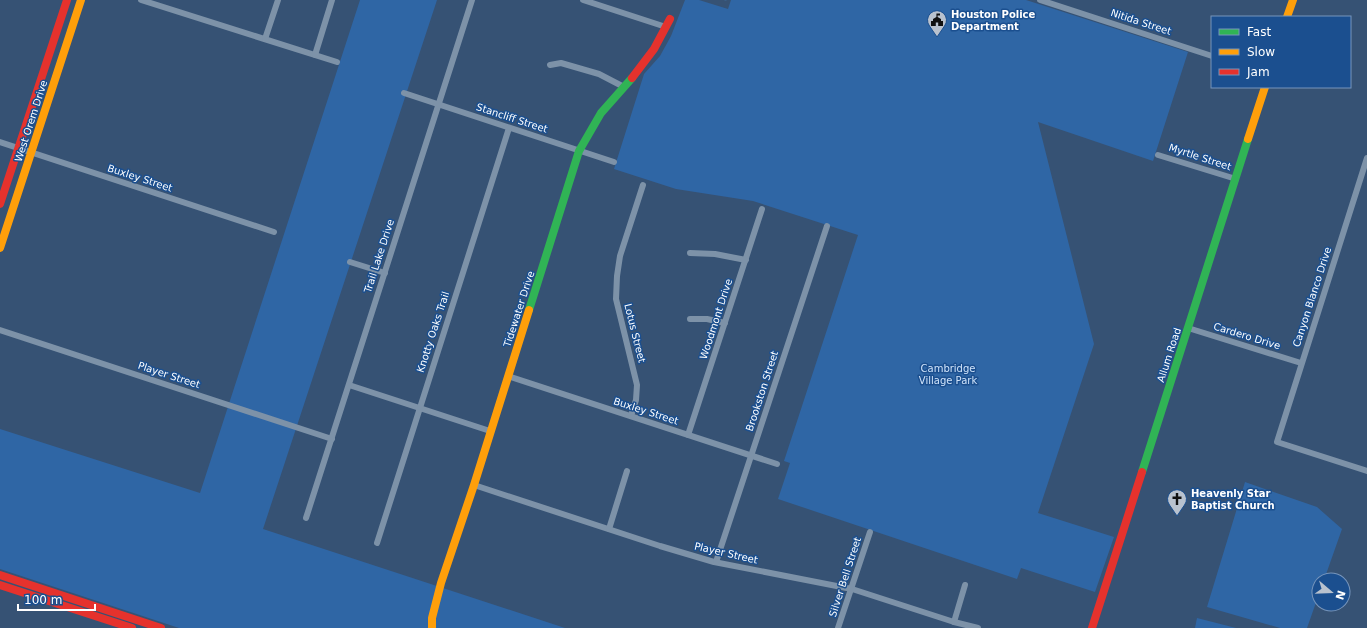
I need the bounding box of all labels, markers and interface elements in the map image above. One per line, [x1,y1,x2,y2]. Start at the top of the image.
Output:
street label: Nitida Street [1109,7,1173,37]
public building icon: Houston Police Department [926,9,948,37]
place label: Houston Police Department [951,9,1036,32]
legend [1211,16,1351,88]
text: Fast [1247,25,1271,39]
text: Slow [1247,45,1275,59]
text: Jam [1246,65,1270,79]
street label: West Orem Drive [13,79,49,163]
street label: Stancliff Street [475,101,549,135]
street label: Myrtle Street [1167,142,1233,172]
street label: Buxley Street [106,162,174,194]
street label: Trail Lake Drive [362,218,396,295]
street label: Canyon Blanco Drive [1291,246,1333,348]
street label: Tidewater Drive [501,270,537,349]
street label: Woodmont Drive [698,277,734,361]
street label: Knotty Oaks Trail [415,290,451,374]
street label: Lotus Street [622,302,648,364]
street label: Cardero Drive [1212,321,1282,351]
street label: Allum Road [1155,326,1183,384]
street label: Brookston Street [744,349,780,433]
street label: Player Street [137,360,202,390]
park label: Cambridge Village Park [919,363,977,386]
street label: Buxley Street [612,395,680,427]
church icon: Heavenly Star Baptist Church [1166,488,1188,516]
place label: Heavenly Star Baptist Church [1191,488,1275,511]
street label: Silver Bell Street [827,536,863,618]
street label: Player Street [693,540,759,566]
north arrow [1311,572,1351,612]
scale bar [18,586,95,612]
text: N [1332,589,1348,602]
text: 100 m [24,593,62,607]

